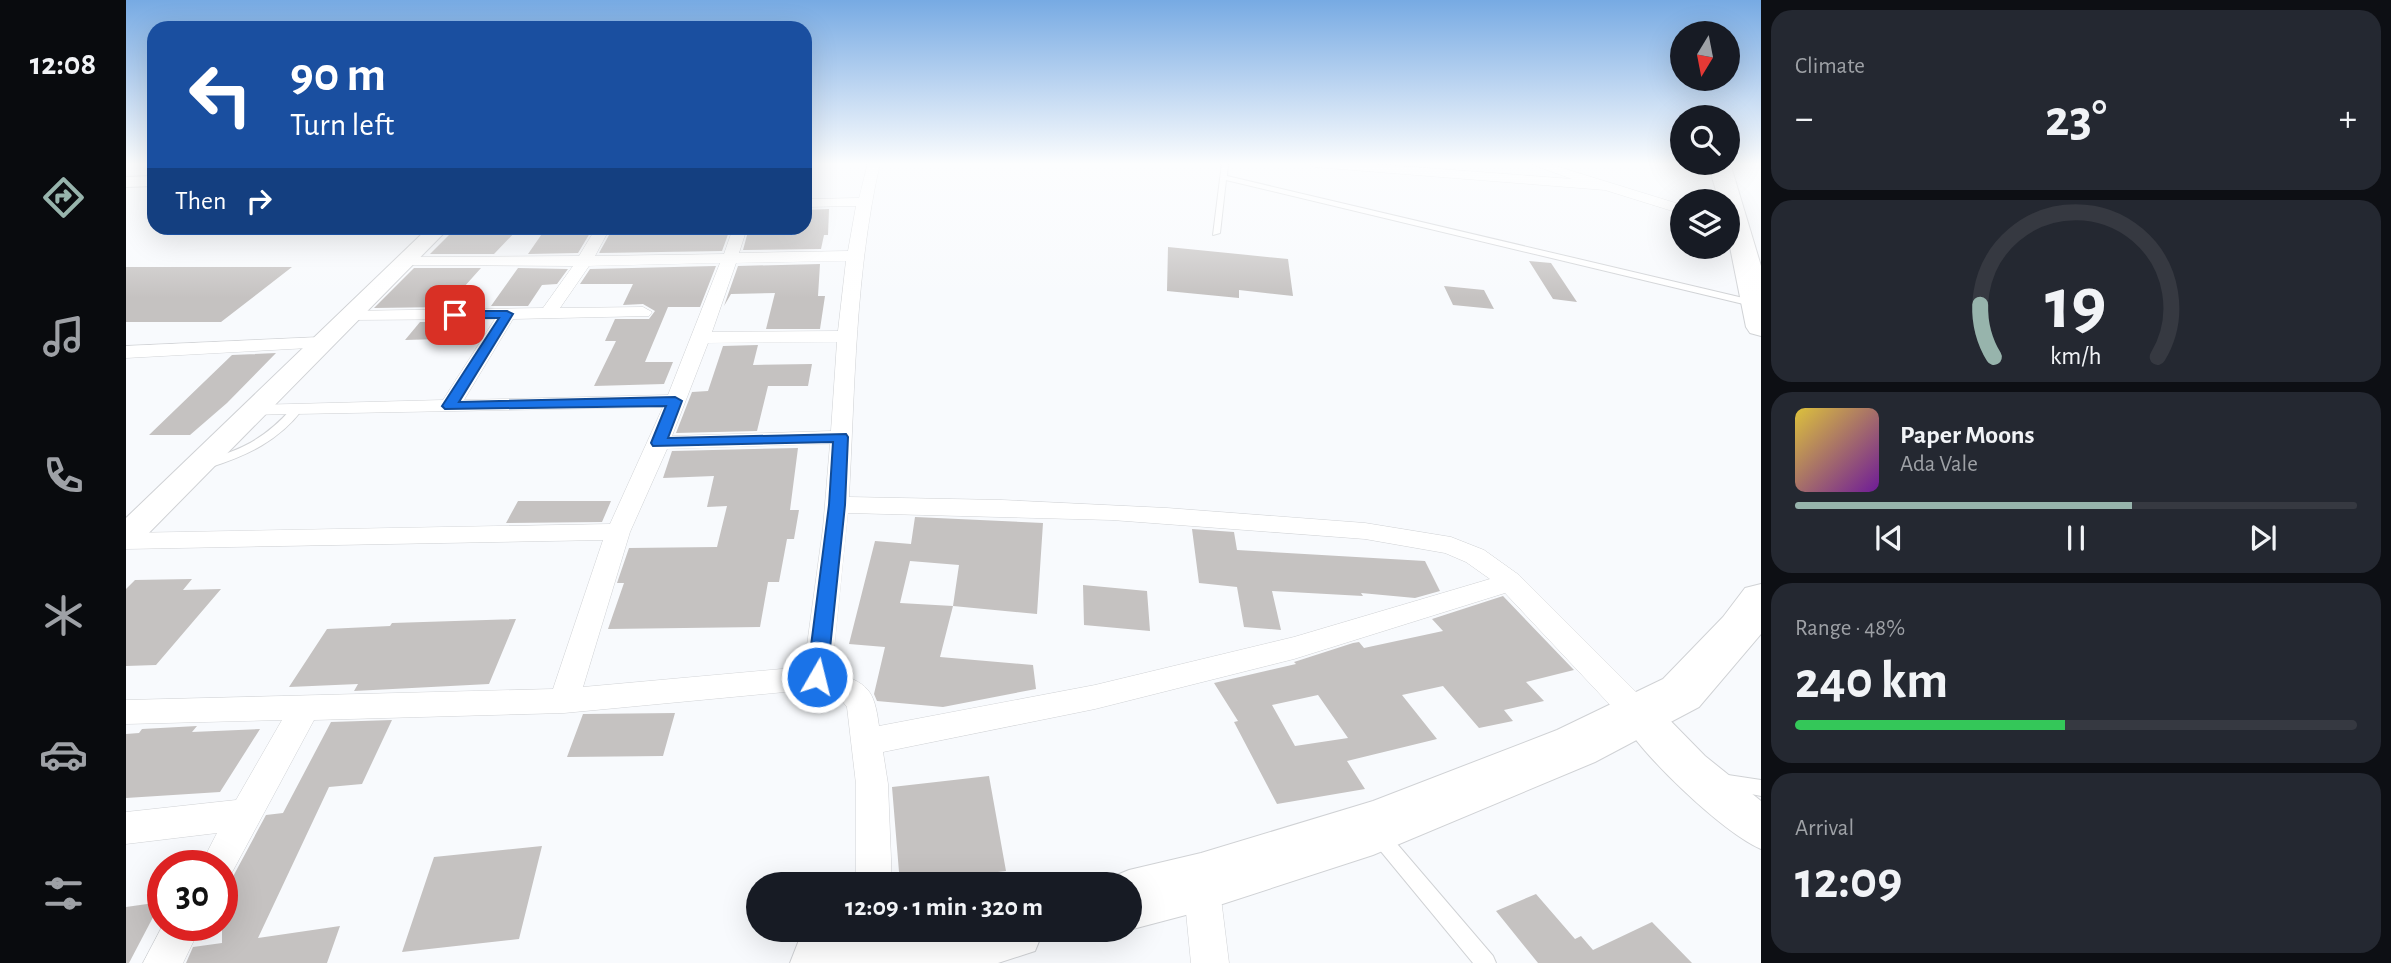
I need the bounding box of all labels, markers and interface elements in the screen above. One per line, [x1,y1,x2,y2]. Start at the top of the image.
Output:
north arrow [1670,21,1740,91]
map controls [1670,21,1740,259]
text: 12:08 [30,48,96,80]
icon: left [175,49,266,140]
text: 90 m [290,51,386,100]
text: Climate [1795,55,1865,78]
text: 23° [2045,93,2107,145]
text: − [1795,100,1813,138]
text: + [2339,100,2357,138]
button: search [1670,105,1740,175]
text: Turn left [290,109,394,141]
icon: directions [39,173,88,222]
icon: right [240,182,278,220]
text: Then [175,188,226,214]
button: layers [1670,189,1740,259]
text: 19 [2045,270,2107,343]
pin [425,285,485,345]
icon: arrive [436,296,474,334]
icon: music [39,312,88,361]
text: km/h [2050,344,2102,369]
text: Paper Moons [1900,422,2035,448]
icon: phone [39,451,88,500]
text: Ada Vale [1900,453,1978,476]
icon: previous [1870,519,1908,557]
icon: pause [2057,519,2095,557]
icon: next [2244,519,2282,557]
icon: climate [39,591,88,640]
text: Range · 48% [1795,617,1905,640]
position arrow [780,640,854,714]
text: 240 km [1795,655,1948,707]
icon: car [39,730,88,779]
text: Arrival [1795,817,1854,840]
speed limit sign: 30 [147,850,238,941]
text: 12:09 [1795,855,1902,907]
icon: filters [39,869,88,918]
text: 12:09 · 1 min · 320 m [845,894,1043,920]

